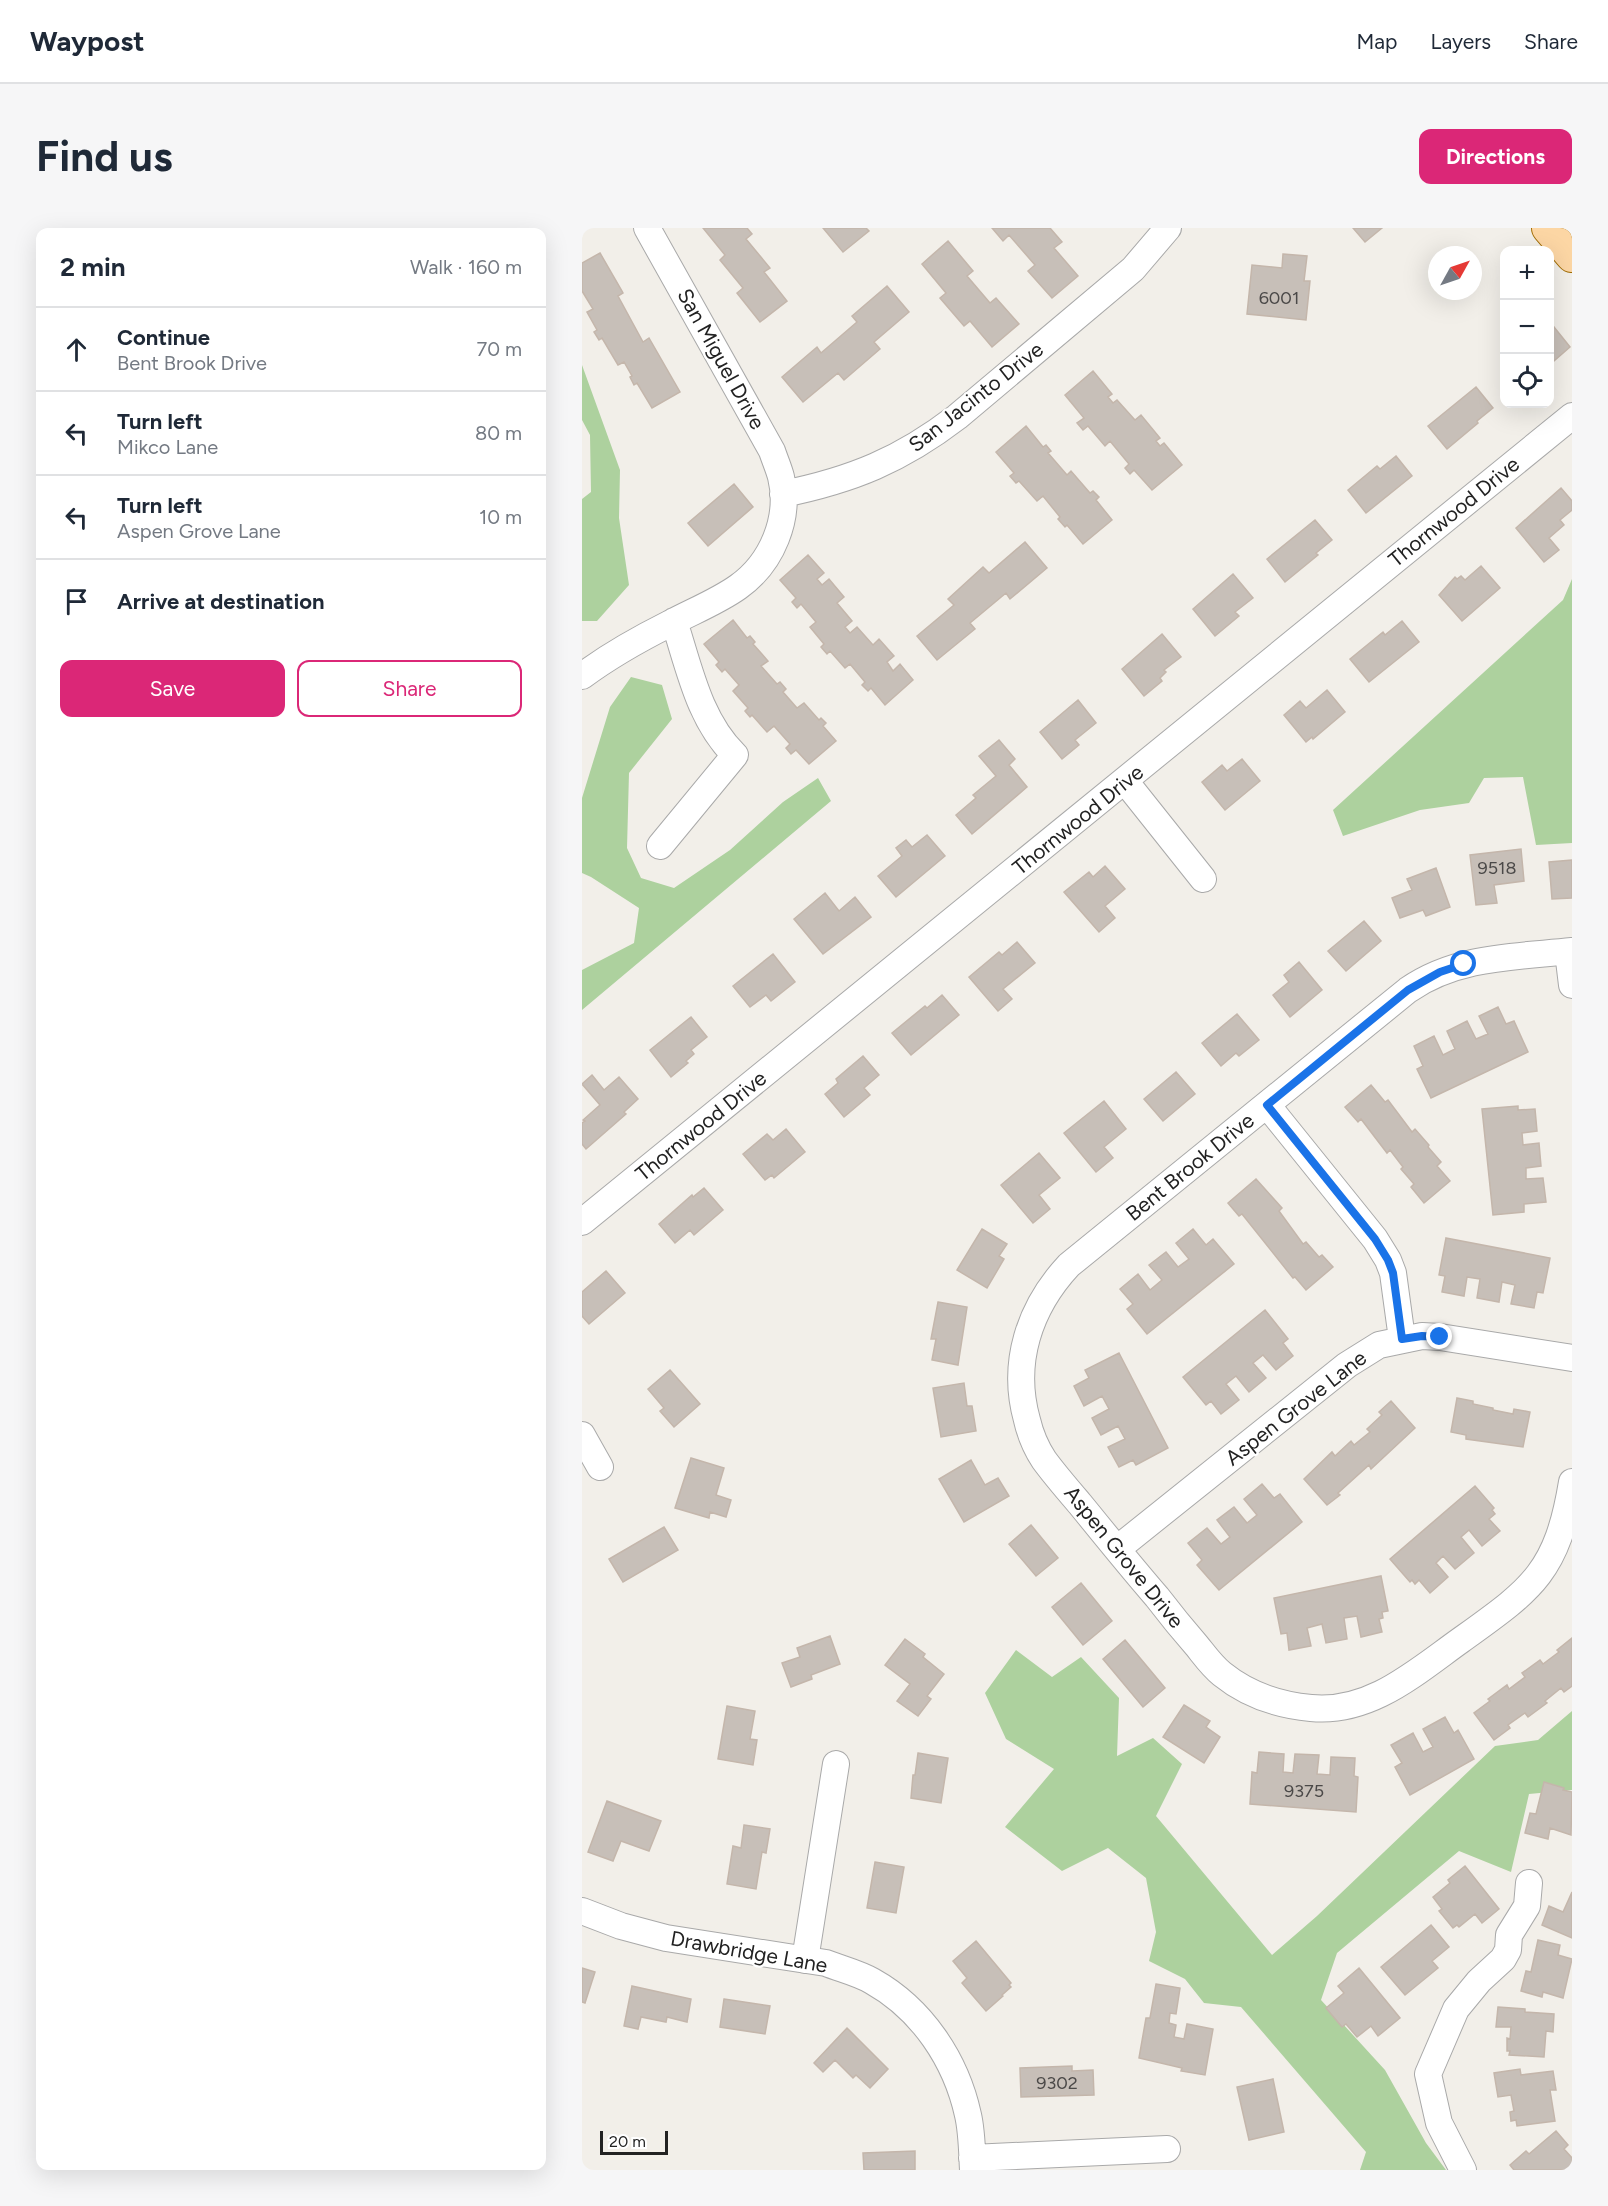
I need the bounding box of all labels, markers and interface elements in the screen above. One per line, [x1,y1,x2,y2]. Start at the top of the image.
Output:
text: Waypost [30,24,144,58]
text: Map [1357,29,1397,54]
text: Layers [1430,29,1491,54]
text: Share [1524,29,1578,54]
button: Directions [1419,129,1572,184]
text: Find us [36,131,173,182]
north arrow [1428,246,1482,300]
map controls [1500,246,1554,408]
button: + [1500,246,1554,300]
text: 2 min [60,251,126,283]
text: Walk · 160 m [410,255,522,279]
street label: San Miguel Drive [672,284,770,433]
house number: 6001 [1259,287,1299,309]
button: − [1500,300,1554,354]
text: Continue [117,324,210,351]
icon: ahead [60,333,93,366]
street label: San Jacinto Drive [903,336,1048,457]
text: 70 m [476,337,522,361]
text: Bent Brook Drive [117,351,267,375]
button: locate [1500,354,1554,408]
text: Turn left [117,408,203,435]
icon: left [60,417,93,450]
text: 80 m [475,421,522,445]
text: Mikco Lane [117,435,218,459]
street label: Thornwood Drive [1383,451,1524,572]
text: Turn left [117,492,203,519]
icon: left [60,501,93,534]
text: 10 m [479,505,522,529]
text: Aspen Grove Lane [117,519,281,543]
icon: arrive [60,585,93,618]
text: Arrive at destination [117,588,325,615]
button: Save [60,660,285,717]
button: Share [297,660,522,717]
street label: Thornwood Drive [1007,759,1148,880]
house number: 9518 [1477,857,1517,879]
route start [1450,950,1476,976]
street label: Thornwood Drive [630,1065,771,1186]
street label: Bent Brook Drive [1121,1107,1259,1226]
route end [1426,1323,1452,1349]
street label: Aspen Grove Lane [1220,1345,1371,1470]
street label: Aspen Grove Drive [1059,1481,1189,1633]
house number: 9375 [1284,1780,1324,1802]
street label: Drawbridge Lane [669,1925,830,1978]
house number: 9302 [1036,2072,1078,2094]
scale bar [600,2128,668,2156]
text: 20 m [609,2132,646,2151]

